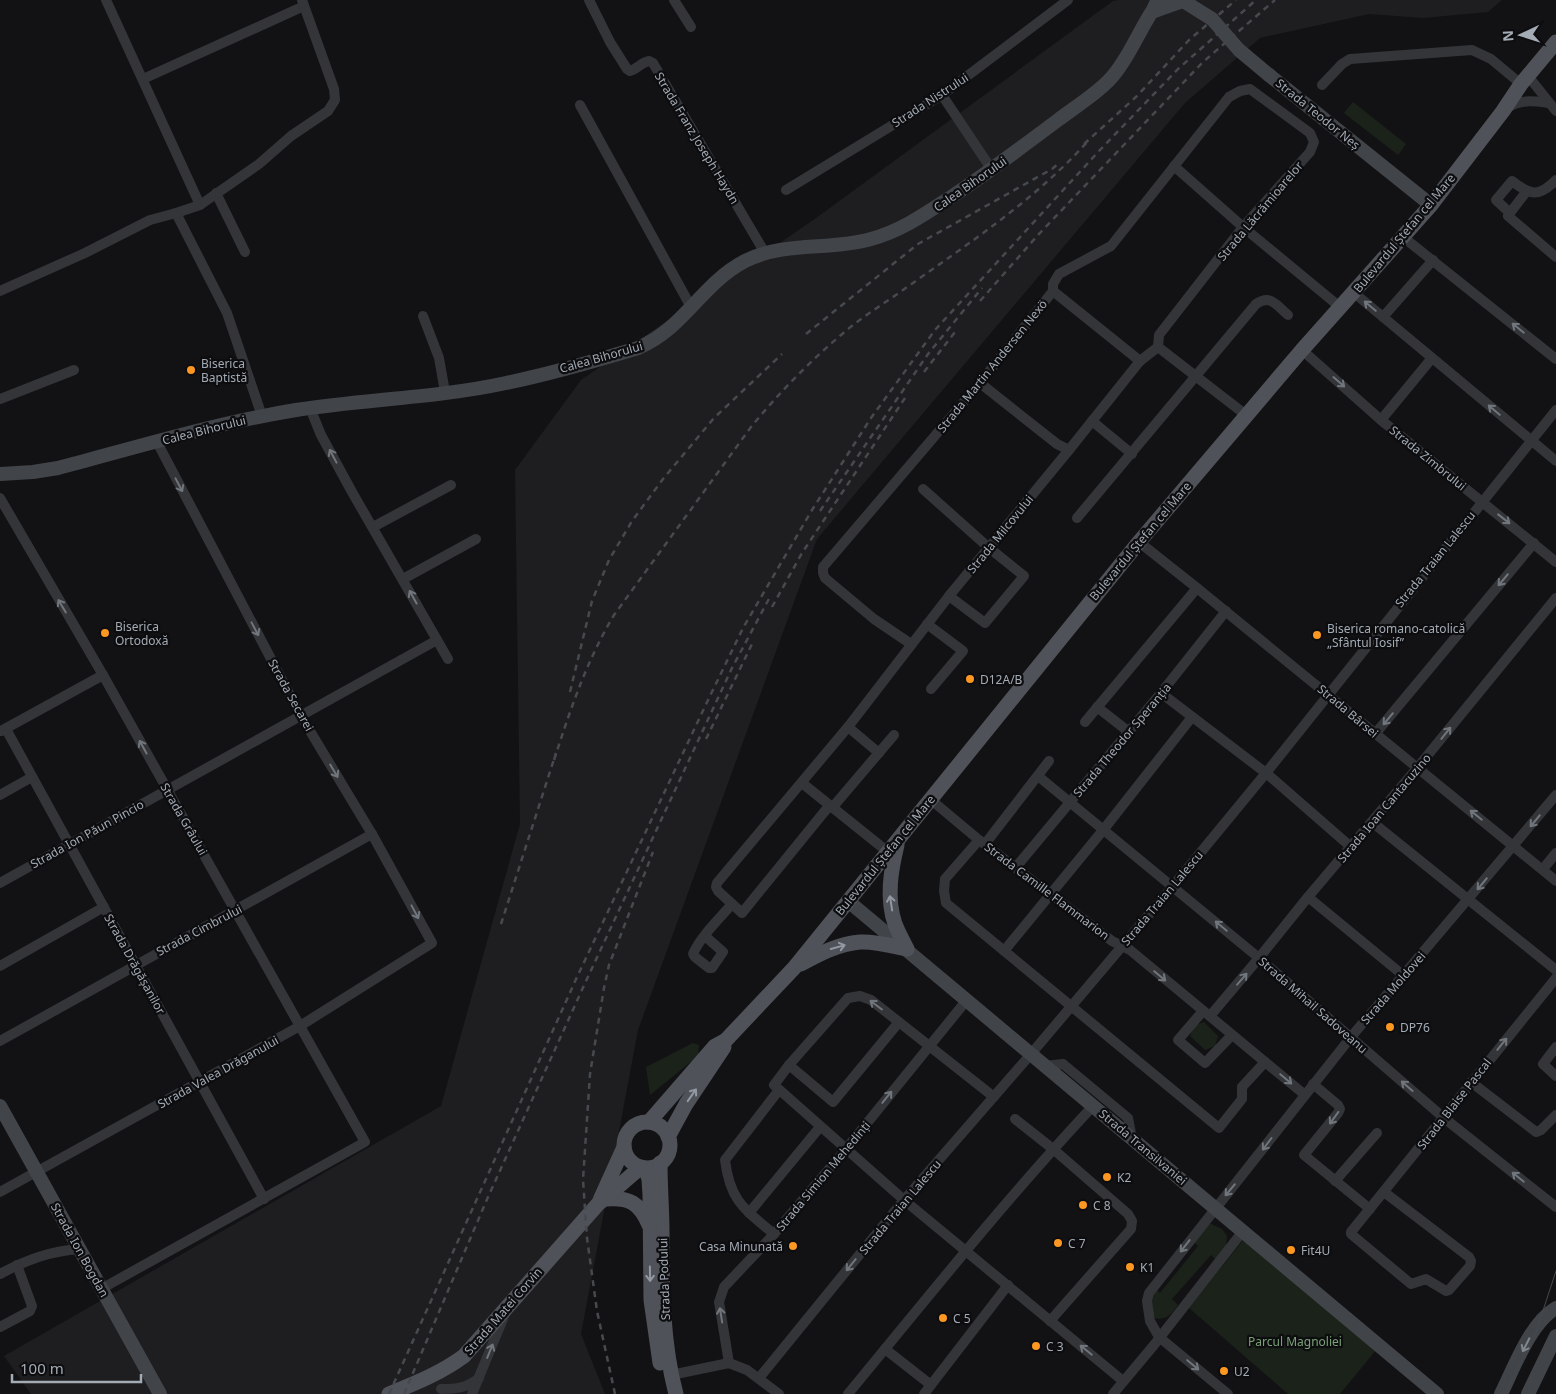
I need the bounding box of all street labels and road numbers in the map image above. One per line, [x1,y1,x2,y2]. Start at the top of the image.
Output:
street label: Strada Franz Joseph Haydn [651,69,743,207]
street label: Strada Nistrului [889,69,971,131]
street label: Strada Teodor Neș [1272,75,1364,153]
street label: Calea Bihorului [930,152,1010,216]
street label: Strada Lăcrămioarelor [1213,158,1307,264]
street label: Bulevardul Ștefan cel Mare [1349,170,1459,296]
street label: Strada Martin Andersen Nexö [933,296,1051,436]
street label: Calea Bihorului [558,337,644,377]
street label: Calea Bihorului [160,411,248,449]
street label: Strada Zimbrului [1386,422,1470,494]
street label: Bulevardul Ștefan cel Mare [1085,478,1195,604]
street label: Strada Milcovului [963,491,1037,577]
street label: Strada Traian Lalescu [1391,507,1479,611]
street label: Strada Secarei [264,656,318,734]
street label: Strada Theodor Speranția [1069,679,1175,801]
street label: Strada Bârsei [1314,680,1382,742]
street label: Strada Ioan Cantacuzino [1333,750,1435,866]
street label: Strada Grâului [156,780,212,858]
street label: Bulevardul Ștefan cel Mare [831,791,939,919]
street label: Strada Ion Păun Pincio [27,796,147,872]
street label: Strada Camille Flammarion [981,838,1113,944]
street label: Strada Traian Lalescu [1117,847,1207,949]
street label: Strada Cimbrului [153,900,245,960]
street label: Strada Drăgășanilor [100,911,170,1017]
street label: Strada Moldovei [1357,948,1429,1028]
street label: Strada Mihail Sadoveanu [1255,953,1371,1057]
street label: Strada Valea Drăganului [155,1032,281,1112]
street label: Strada Blaise Pascal [1413,1055,1495,1153]
street label: Strada Transilvaniei [1096,1105,1190,1189]
street label: Strada Simion Mehedinți [772,1117,874,1235]
street label: Strada Traian Lalescu [855,1156,945,1258]
street label: Strada Ion Bogdan [47,1200,113,1300]
street label: Strada Podului [654,1237,674,1321]
street label: Strada Matei Corvin [460,1264,546,1358]

